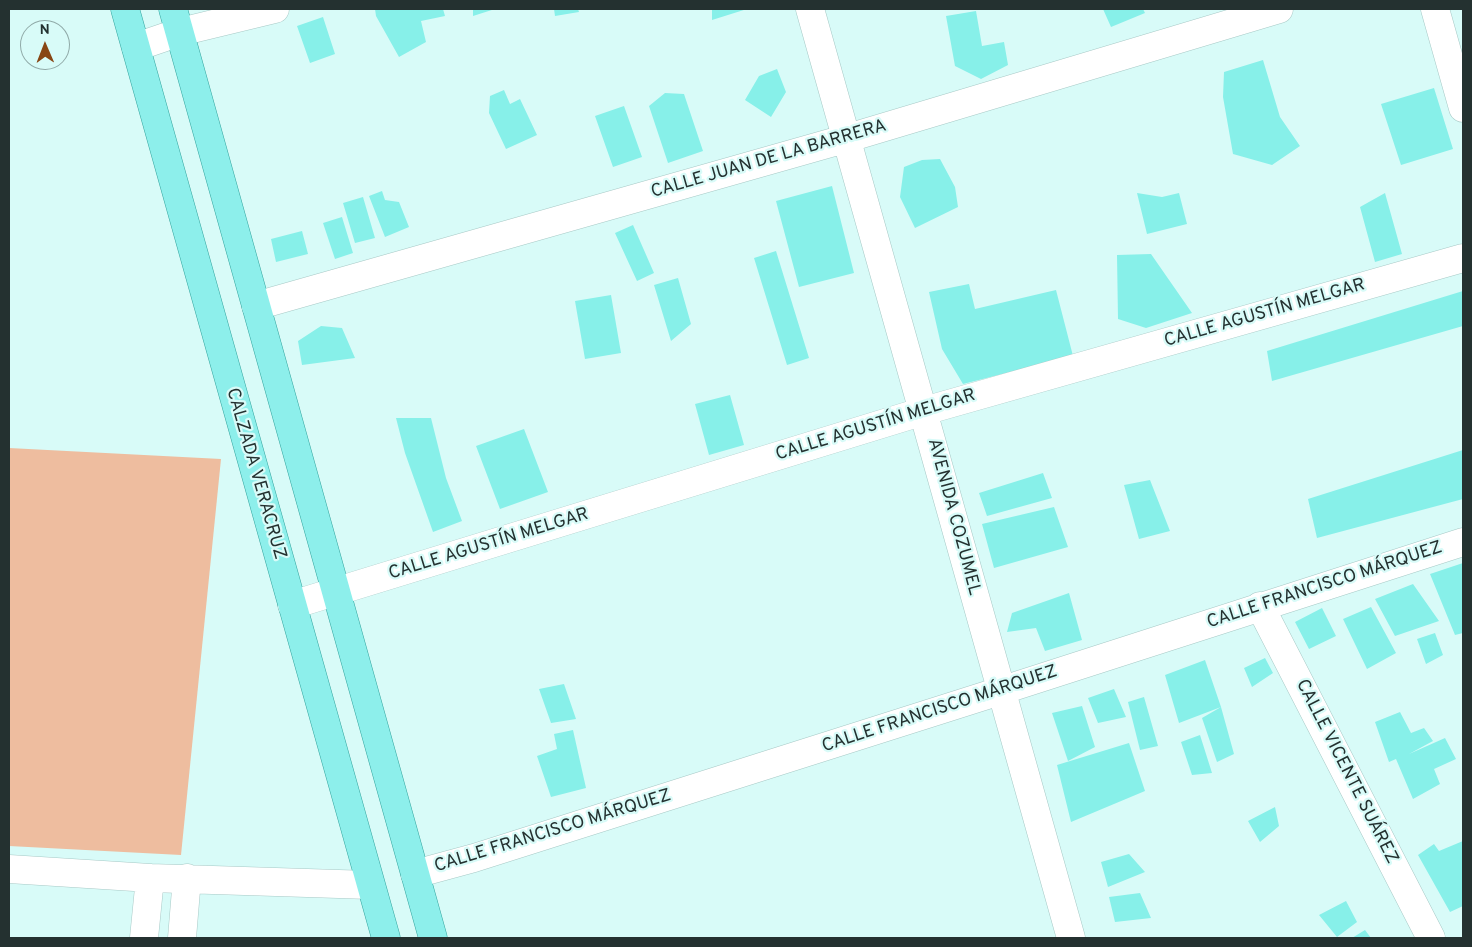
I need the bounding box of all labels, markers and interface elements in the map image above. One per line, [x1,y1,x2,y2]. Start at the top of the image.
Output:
north arrow [20,20,70,70]
text: N [40,22,50,39]
street label: CALLE JUAN DE LA BARRERA [649,116,889,204]
street label: CALLE AGUSTÍN MELGAR [1162,275,1368,353]
street label: CALLE AGUSTÍN MELGAR [773,385,979,467]
street label: CALZADA VERACRUZ [220,386,290,562]
street label: AVENIDA COZUMEL [922,436,984,598]
street label: CALLE AGUSTÍN MELGAR [386,504,592,586]
street label: CALLE FRANCISCO MÁRQUEZ [1205,538,1445,634]
street label: CALLE FRANCISCO MÁRQUEZ [820,662,1060,758]
street label: CALLE VICENTE SUÁREZ [1290,676,1402,868]
street label: CALLE FRANCISCO MÁRQUEZ [432,786,674,878]

